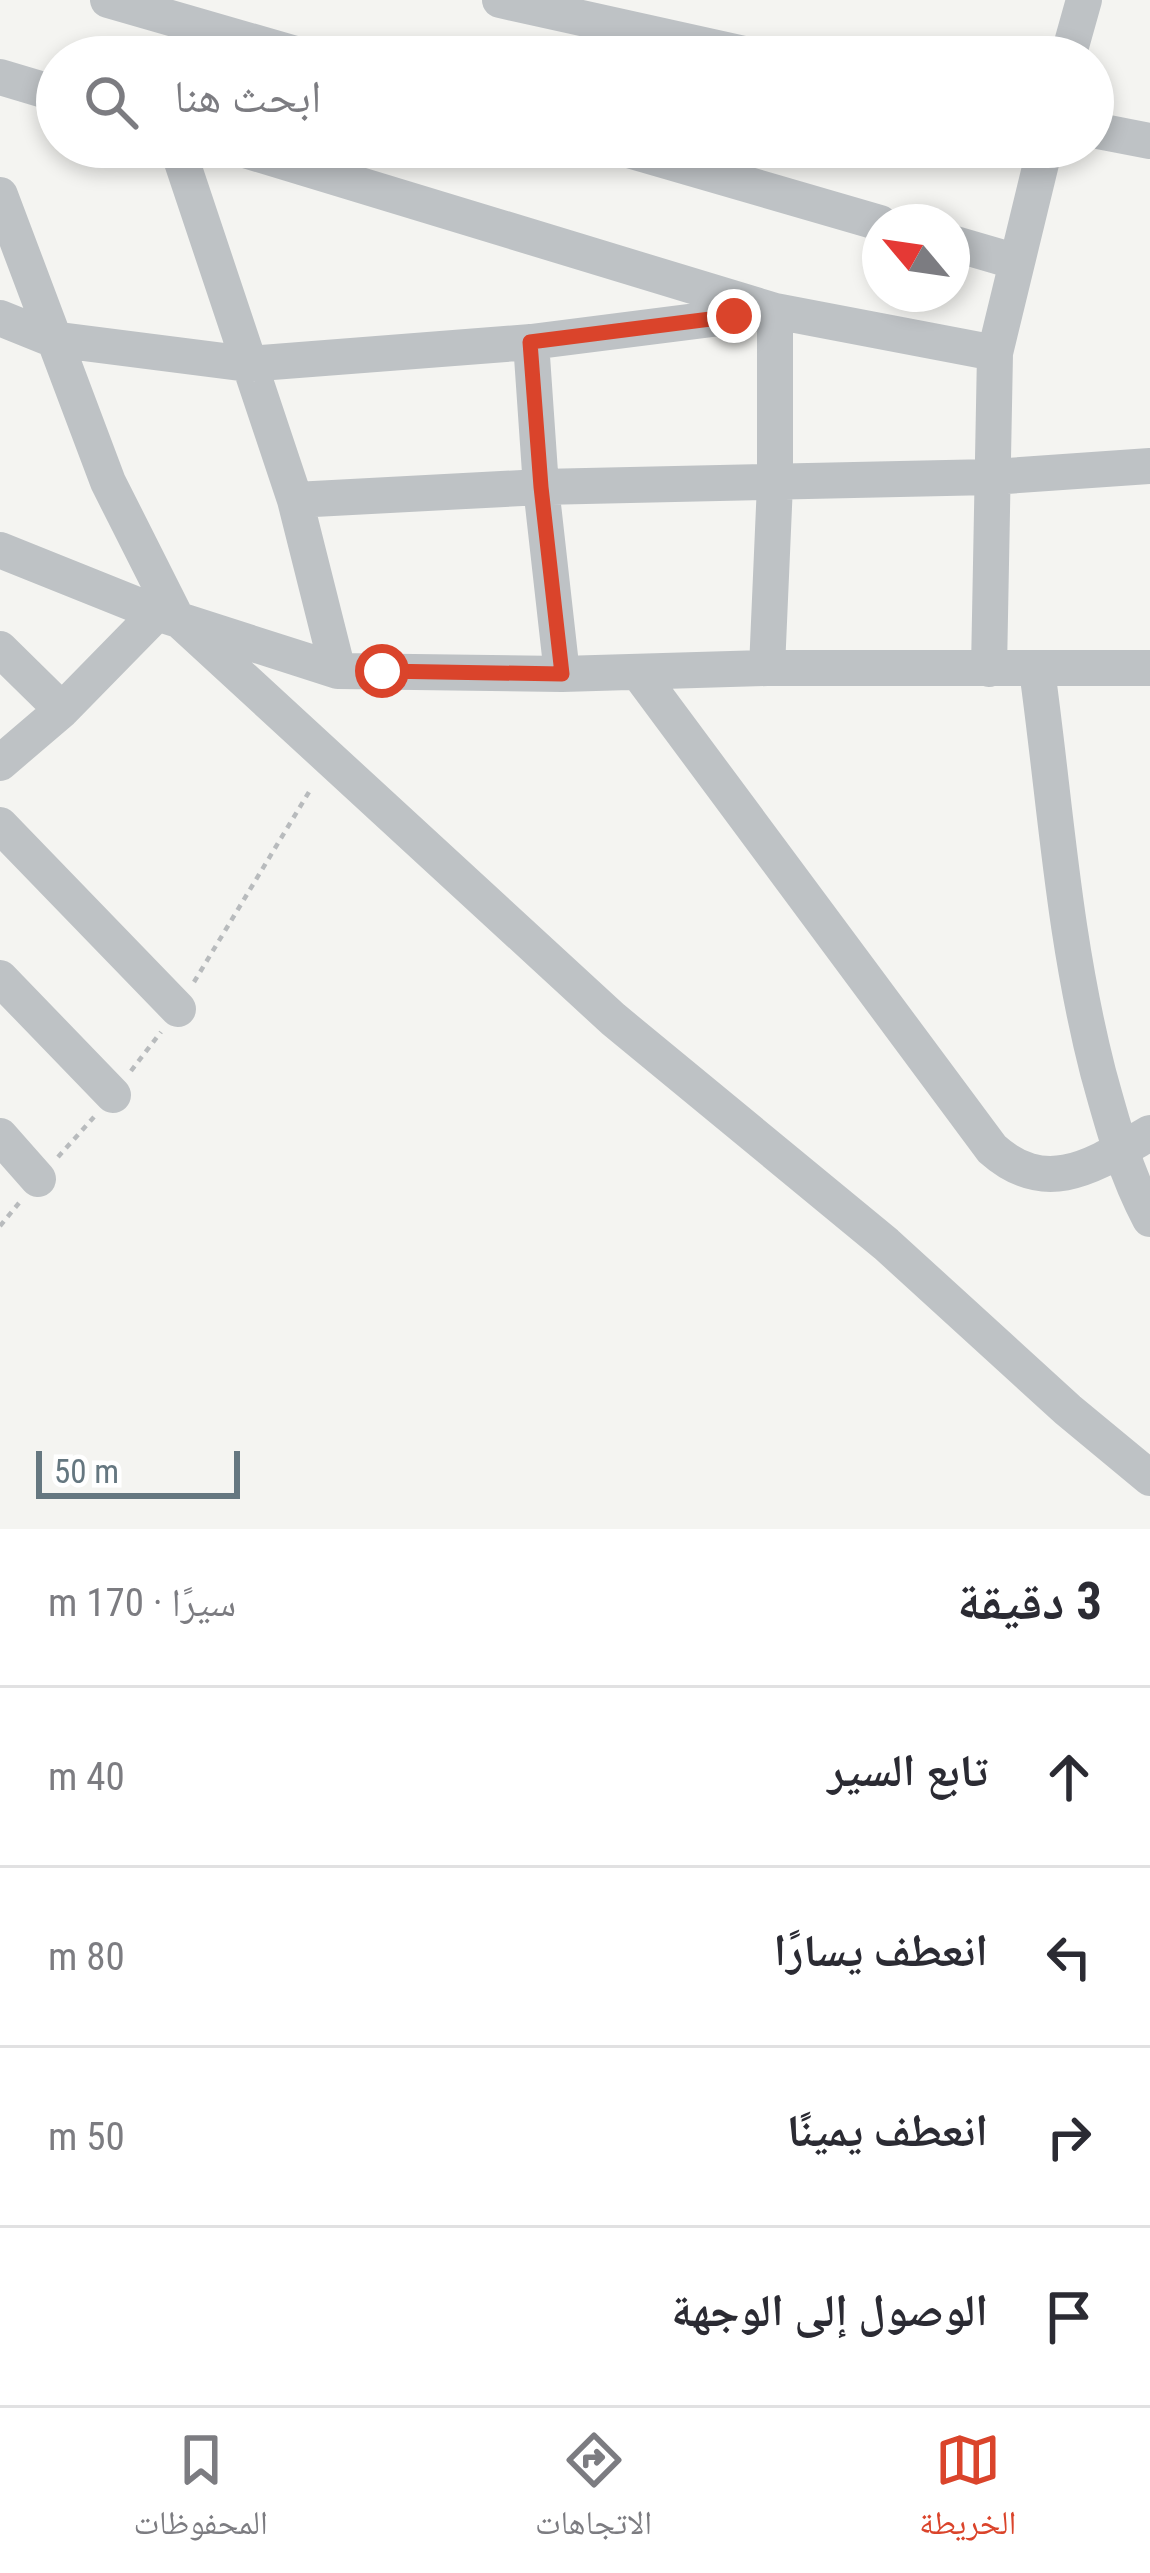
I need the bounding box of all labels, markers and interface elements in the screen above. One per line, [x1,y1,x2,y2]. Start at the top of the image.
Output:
search box [36,36,1114,168]
icon: search [78,69,144,135]
text: ابحث هنا [174,70,322,123]
north arrow [862,204,970,312]
route end [707,289,761,343]
route start [355,644,409,698]
scale bar [36,1445,240,1498]
text: 50 m [54,1452,119,1491]
text: 3 دقيقة [957,1572,1102,1631]
text: سيرًا · 170 m [48,1580,236,1626]
text: تابع السير [828,1744,988,1797]
icon: ahead [1036,1744,1102,1810]
text: 40 m [48,1754,125,1800]
text: انعطف يسارًا [774,1924,988,1977]
icon: left [1036,1924,1102,1990]
text: 80 m [48,1934,125,1980]
text: انعطف يمينًا [787,2104,988,2157]
icon: right [1036,2104,1102,2170]
text: 50 m [48,2114,125,2160]
text: الوصول إلى الوجهة [671,2284,988,2337]
icon: arrive [1036,2284,1102,2350]
tab: المحفوظات [134,2427,268,2555]
tab: الاتجاهات [535,2427,652,2555]
tab: الخريطة [919,2427,1016,2555]

